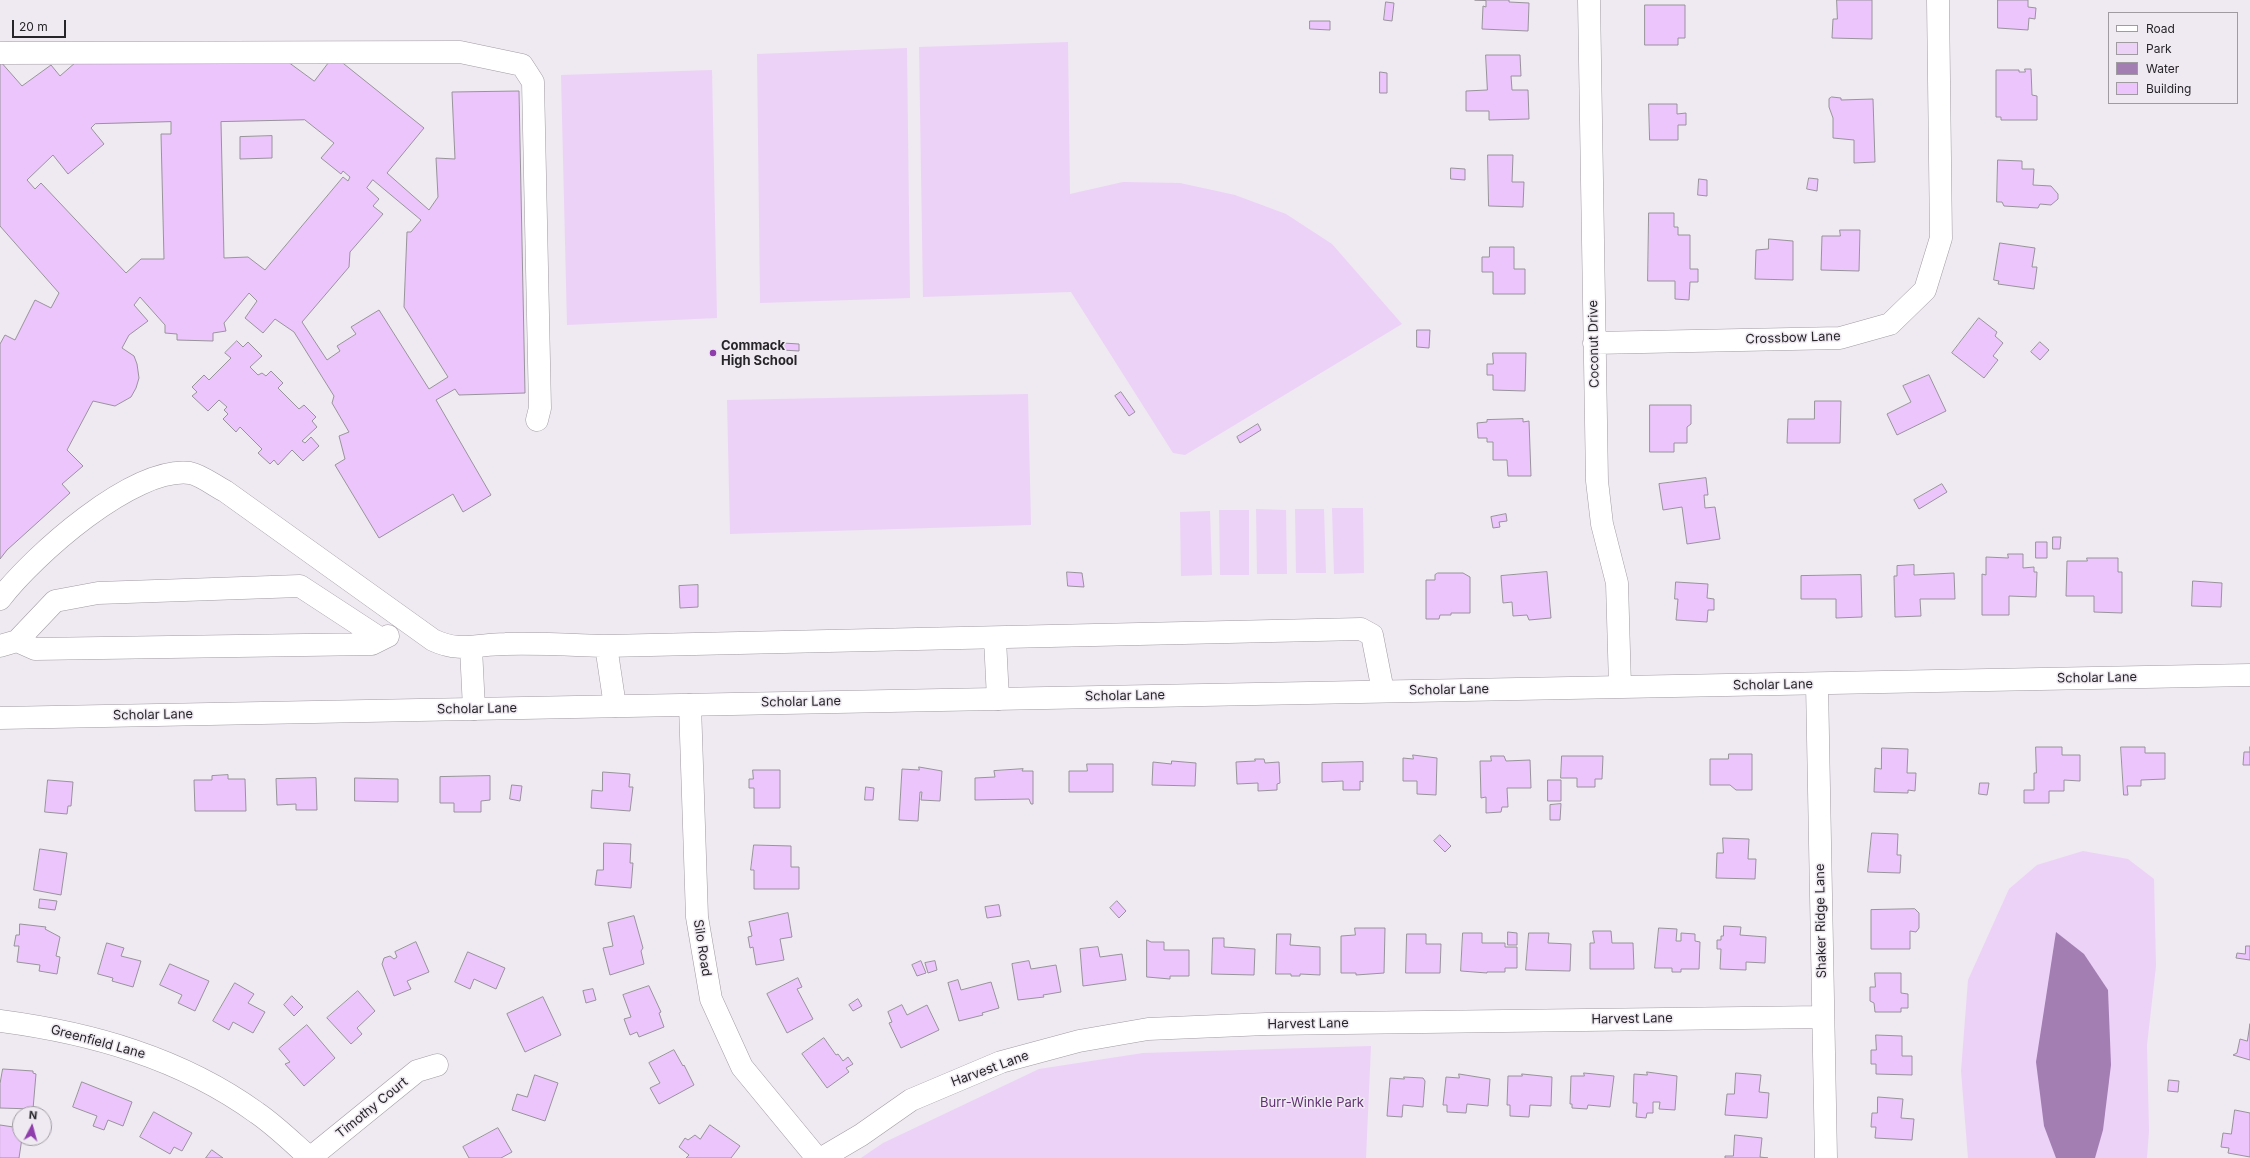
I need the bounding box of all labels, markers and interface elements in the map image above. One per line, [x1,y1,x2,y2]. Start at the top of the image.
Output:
scale bar [14,12,68,38]
legend [2108,12,2238,104]
text: 20 m [19,19,48,34]
text: Road [2146,21,2175,36]
text: Park [2146,41,2172,56]
text: Water [2146,61,2179,76]
text: Building [2146,81,2191,96]
street label: Coconut Drive [1585,300,1603,388]
street label: Crossbow Lane [1745,329,1841,347]
place label: Commack High School [721,338,797,369]
marker: Commack High School [708,348,718,358]
street label: Scholar Lane [2057,670,2137,686]
street label: Scholar Lane [1733,677,1813,693]
street label: Scholar Lane [1409,682,1489,698]
street label: Scholar Lane [1085,688,1165,704]
street label: Scholar Lane [761,694,841,710]
street label: Scholar Lane [437,701,517,717]
street label: Scholar Lane [113,707,193,723]
street label: Shaker Ridge Lane [1812,863,1830,979]
street label: Silo Road [690,918,714,978]
street label: Harvest Lane [1591,1010,1673,1028]
street label: Harvest Lane [1267,1015,1349,1033]
street label: Greenfield Lane [49,1022,147,1062]
street label: Harvest Lane [949,1048,1031,1090]
street label: Timothy Court [333,1074,411,1142]
park label: Burr-Winkle Park [1260,1095,1364,1111]
north arrow [12,1106,52,1146]
text: N [28,1108,38,1122]

